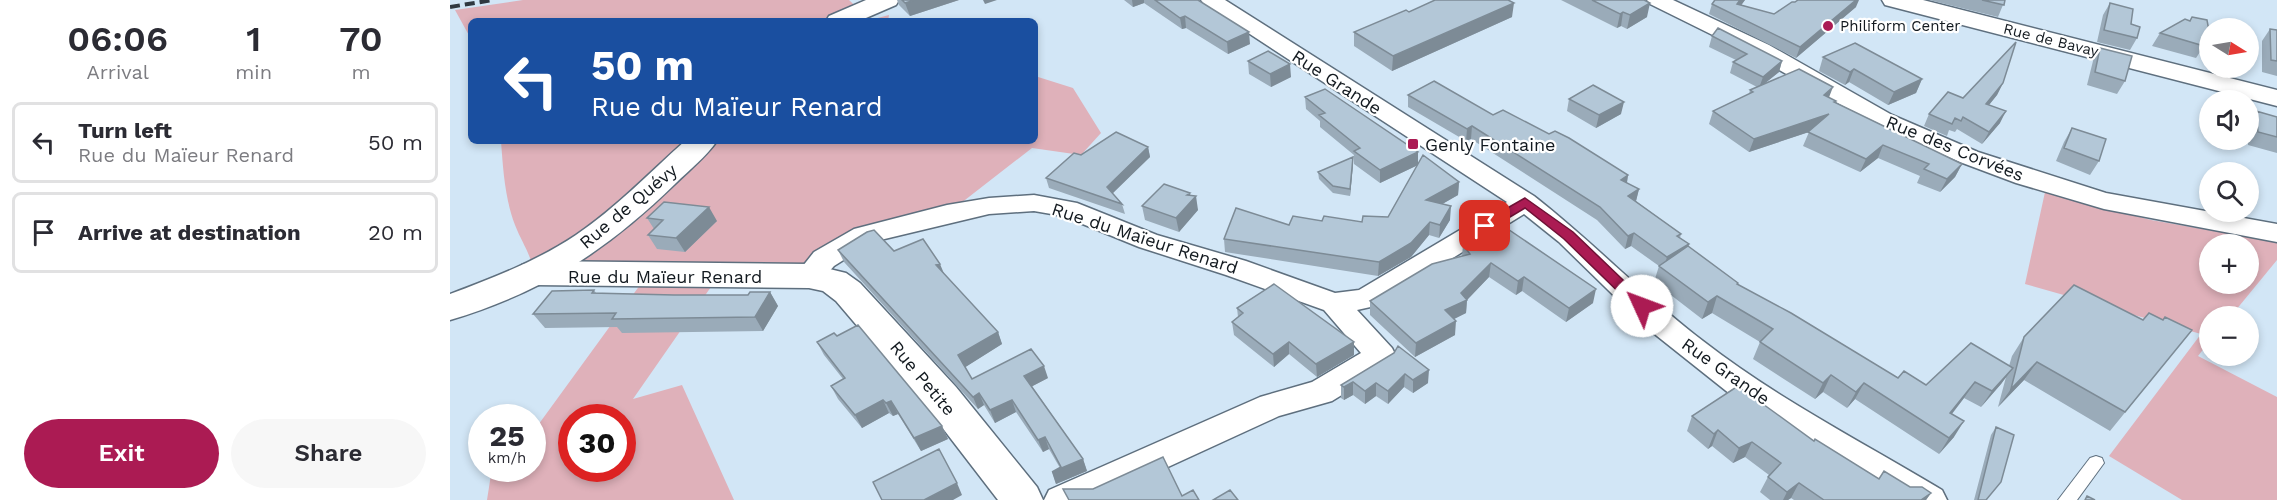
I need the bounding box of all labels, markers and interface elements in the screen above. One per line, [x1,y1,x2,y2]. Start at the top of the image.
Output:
place label: Philiform Center [1840,17,1960,35]
text: 06:06 [67,18,168,60]
text: 1 [246,18,261,60]
text: 70 [339,18,383,60]
north arrow [2199,18,2259,78]
map controls [2199,18,2259,366]
marker: Philiform Center [1821,19,1835,33]
street label: Rue de Bavay [2002,19,2101,61]
text: 50 m [591,41,694,90]
icon: left [492,42,570,120]
street label: Rue Grande [1288,45,1386,119]
text: Arrival [86,60,149,84]
text: min [235,60,272,84]
text: m [351,60,371,84]
button: sound [2199,90,2259,150]
text: Rue du Maïeur Renard [591,91,883,123]
street label: Rue des Corvées [1883,111,2027,185]
text: Turn left [78,118,172,143]
icon: left [27,126,60,159]
text: 50 m [368,130,423,155]
place label: Genly Fontaine [1425,134,1555,155]
marker: Genly Fontaine [1406,137,1420,151]
text: Rue du Maïeur Renard [78,143,294,167]
street label: Rue de Quévy [575,159,681,253]
button: search [2199,162,2259,222]
street label: Rue du Maïeur Renard [1049,198,1241,278]
pin [1459,200,1510,251]
icon: arrive [1468,209,1501,242]
icon: arrive [27,216,60,249]
text: Arrive at destination [78,220,301,245]
text: 20 m [368,220,423,245]
button: + [2199,234,2259,294]
street label: Rue du Maïeur Renard [568,266,762,287]
position arrow [1610,274,1674,338]
button: − [2199,306,2259,366]
street label: Rue Grande [1678,333,1774,409]
street label: Rue Petite [886,337,960,419]
speed limit sign: 30 [558,404,636,482]
text: 25 [489,418,525,453]
button: Exit [24,419,219,488]
button: Share [231,419,426,488]
text: km/h [488,449,526,467]

